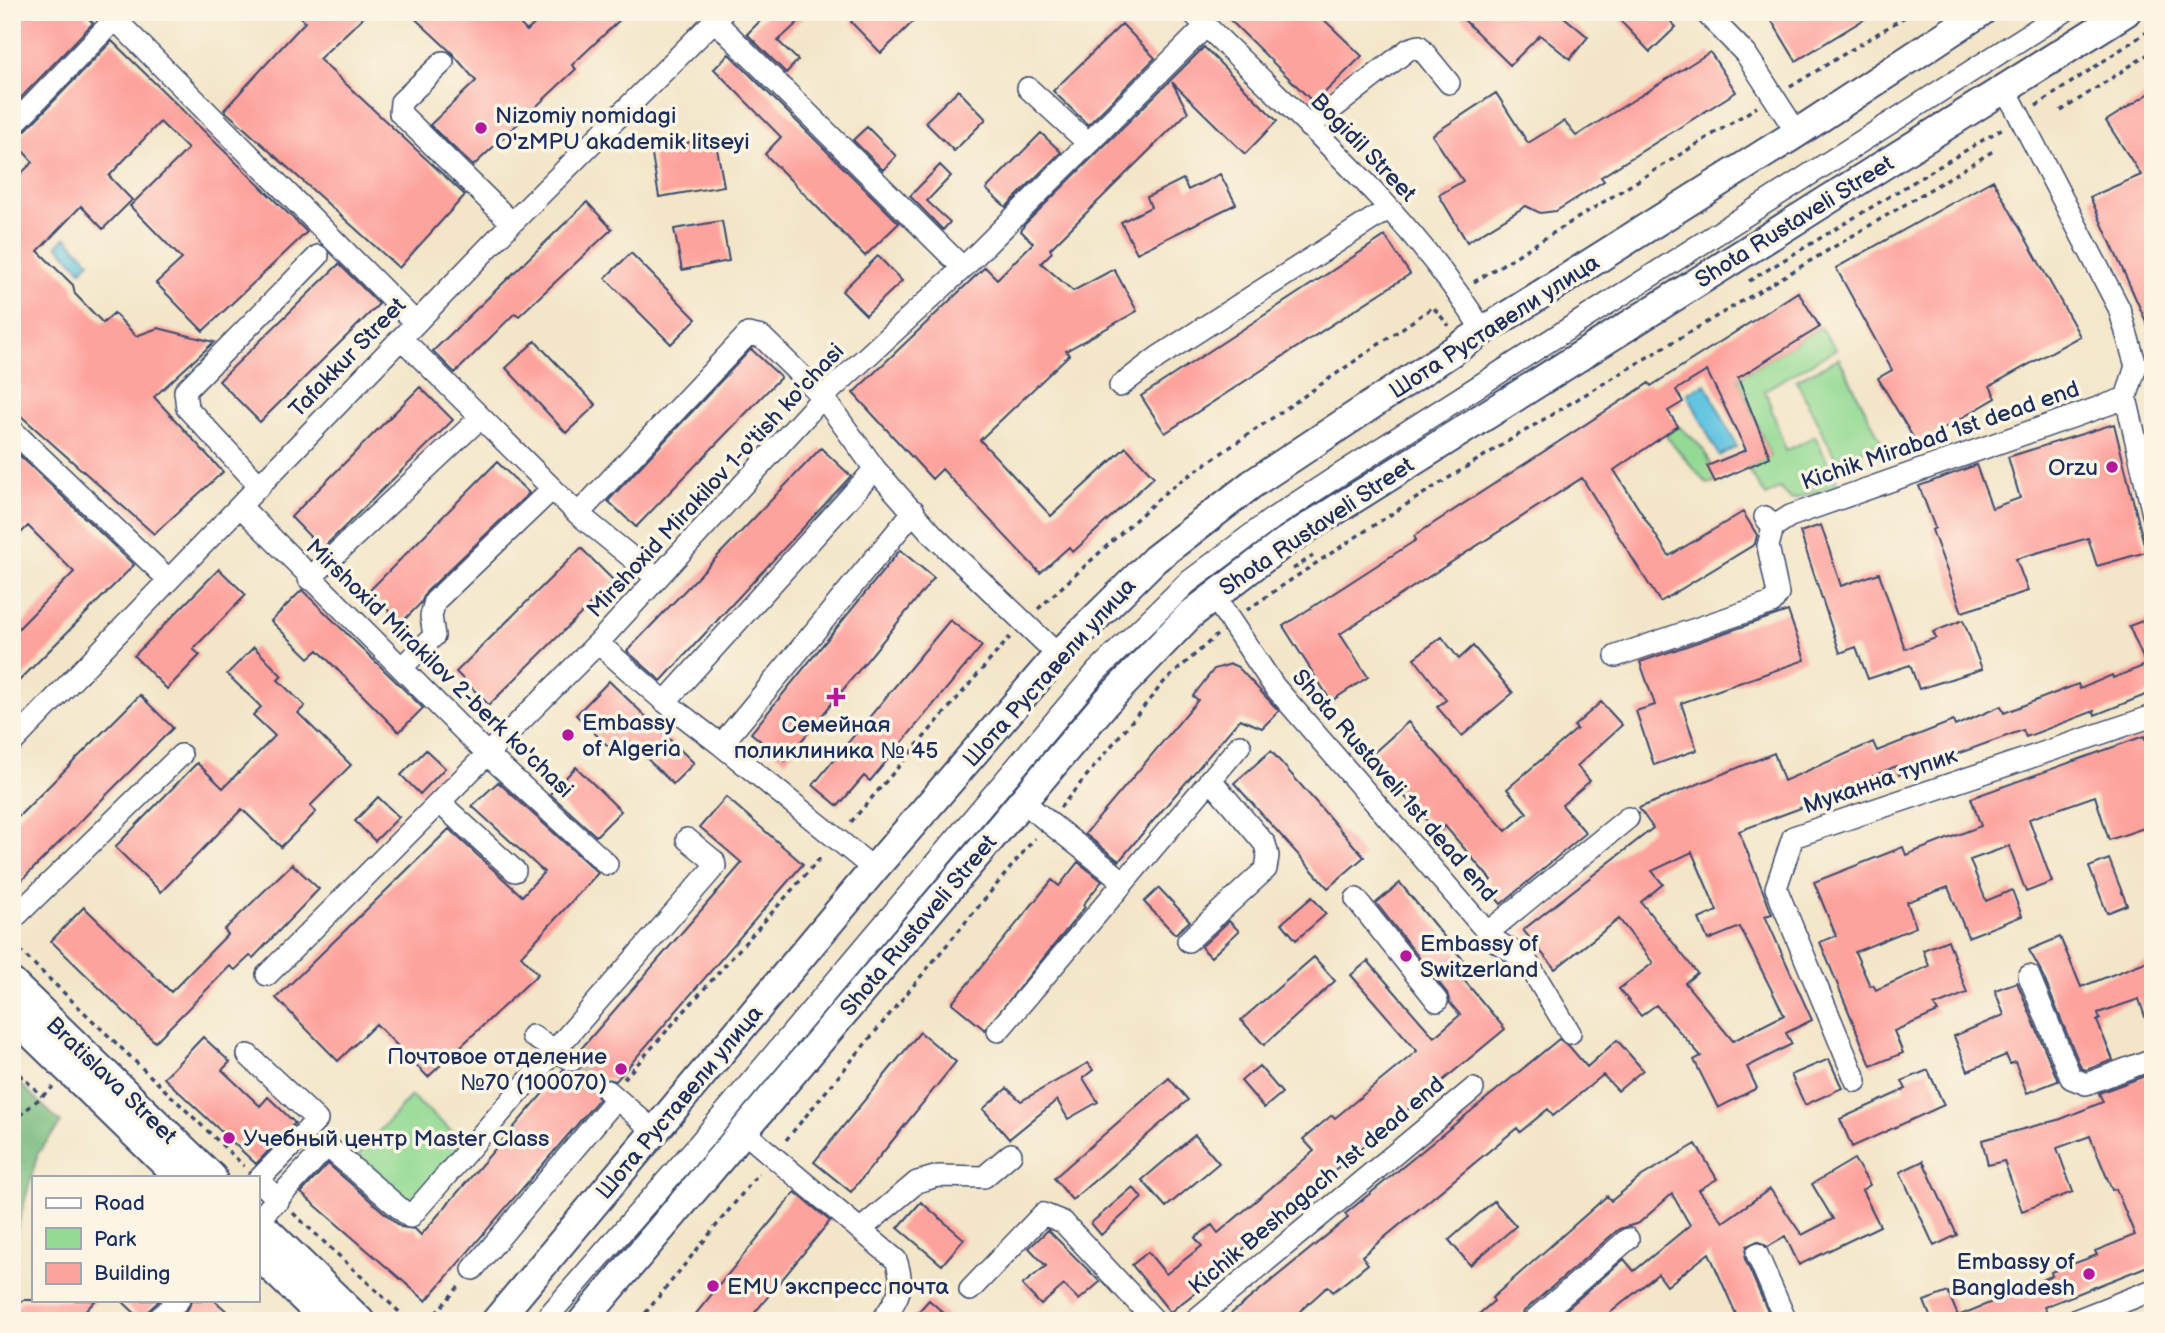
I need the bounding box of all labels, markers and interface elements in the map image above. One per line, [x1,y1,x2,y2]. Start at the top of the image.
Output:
street label: Bogidil Street [1305,88,1422,208]
place label: Nizomiy nomidagi O'zMPU akademik litseyi [495,102,750,156]
marker: Nizomiy nomidagi O'zMPU akademik litseyi [473,120,489,136]
street label: Shota Rustaveli Street [1690,149,1899,294]
street label: Шота Руставели улица [1384,248,1605,405]
street label: Tafakkur Street [283,292,412,424]
street label: Mirshoxid Mirakilov 1-o'tish ko'chasi [581,338,850,624]
street label: Kichik Mirabad 1st dead end [1798,375,2083,497]
street label: Shota Rustaveli Street [1214,451,1419,602]
place label: Orzu [2048,454,2098,482]
marker: Orzu [2104,459,2120,475]
street label: Mirshoxid Mirakilov 2-berk ko'chasi [300,533,579,804]
street label: Шота Руставели улица [957,572,1142,773]
street label: Shota Rustaveli 1st dead end [1286,664,1503,908]
marker: Семейная поликлиника № 45 [826,687,846,707]
place label: Embassy of Algeria [582,709,681,763]
place label: Семейная поликлиника № 45 [734,711,938,765]
marker: Embassy of Algeria [560,727,576,743]
street label: Муканна тупик [1800,741,1962,820]
street label: Shota Rustaveli Street [835,829,1003,1022]
place label: Embassy of Switzerland [1420,930,1539,984]
marker: Embassy of Switzerland [1398,948,1414,964]
street label: Шота Руставели улица [590,1000,769,1205]
street label: Bratislava Street [40,1011,183,1150]
place label: Почтовое отделение №70 (100070) [387,1043,607,1097]
marker: Почтовое отделение №70 (100070) [613,1061,629,1077]
street label: Kichik Beshagach 1st dead end [1183,1071,1450,1301]
place label: Учебный центр Master Class [243,1125,549,1153]
marker: Учебный центр Master Class [221,1130,237,1146]
legend [32,1176,259,1302]
text: Road [94,1191,145,1216]
text: Park [94,1227,137,1252]
place label: Embassy of Bangladesh [1951,1248,2075,1302]
text: Building [94,1261,170,1286]
marker: Embassy of Bangladesh [2081,1266,2097,1282]
place label: EMU экспресс почта [727,1273,949,1301]
marker: EMU экспресс почта [705,1278,721,1294]

